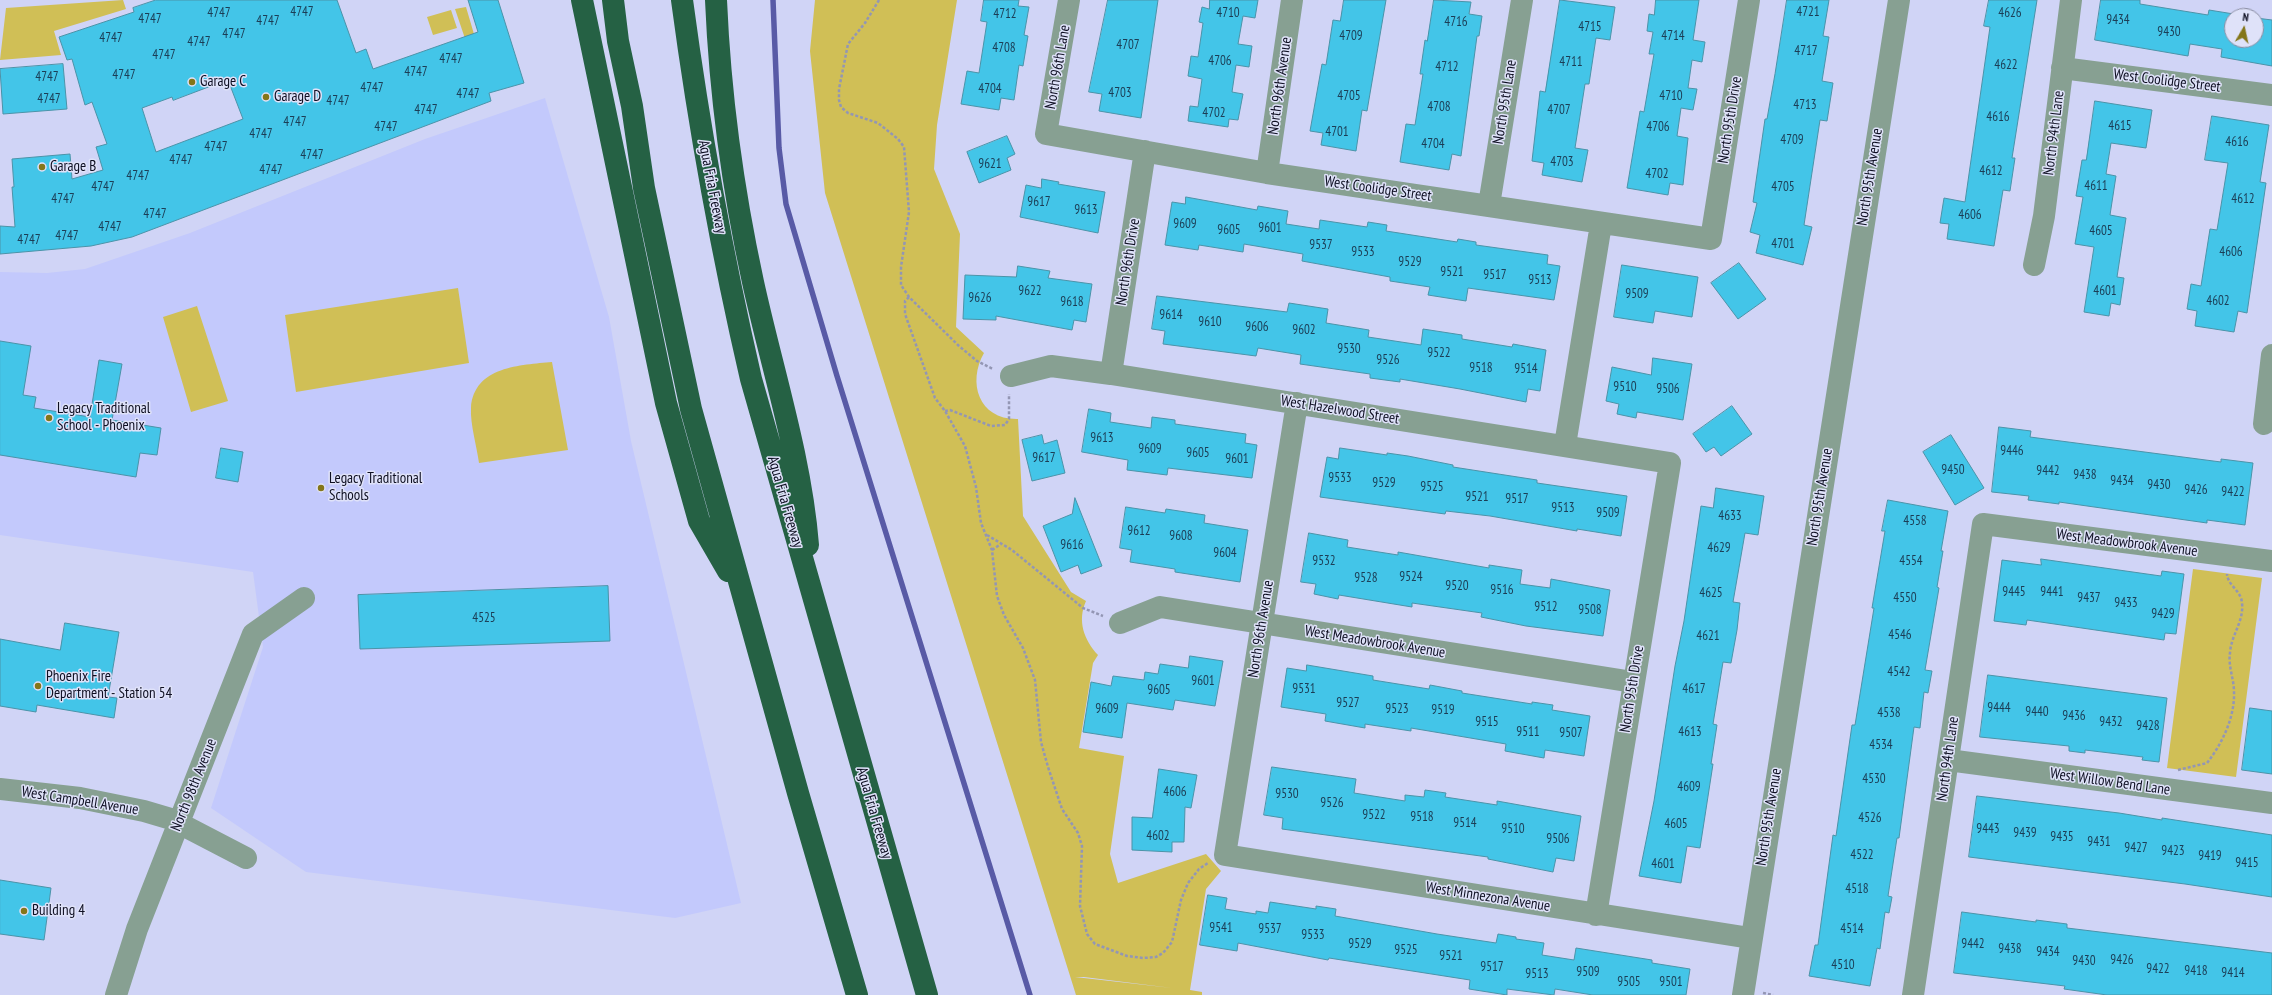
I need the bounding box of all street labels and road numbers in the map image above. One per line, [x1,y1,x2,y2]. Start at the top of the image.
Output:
street label: North 96th Lane [1042,24,1074,110]
street label: North 96th Avenue [1264,36,1296,136]
street label: North 95th Lane [1489,59,1521,145]
street label: West Coolidge Street [2112,66,2222,96]
street label: North 95th Drive [1714,75,1746,165]
street label: North 94th Lane [2040,90,2068,176]
street label: North 95th Avenue [1853,127,1887,227]
street label: Agua Fria Freeway [694,139,730,235]
street label: West Coolidge Street [1323,173,1433,205]
street label: North 96th Drive [1112,217,1144,307]
street label: West Hazelwood Street [1280,392,1400,428]
street label: North 95th Avenue [1803,447,1837,547]
street label: Agua Fria Freeway [763,454,807,550]
street label: West Meadowbrook Avenue [2055,525,2199,561]
street label: North 96th Avenue [1244,579,1278,679]
street label: West Meadowbrook Avenue [1303,622,1447,662]
street label: North 95th Drive [1616,644,1648,734]
street label: North 94th Lane [1933,716,1963,802]
street label: North 98th Avenue [167,736,221,834]
street label: Agua Fria Freeway [852,765,896,861]
street label: West Willow Bend Lane [2049,765,2171,799]
street label: North 95th Avenue [1752,767,1786,867]
street label: West Campbell Avenue [20,783,140,819]
street label: West Minnezona Avenue [1425,878,1551,916]

